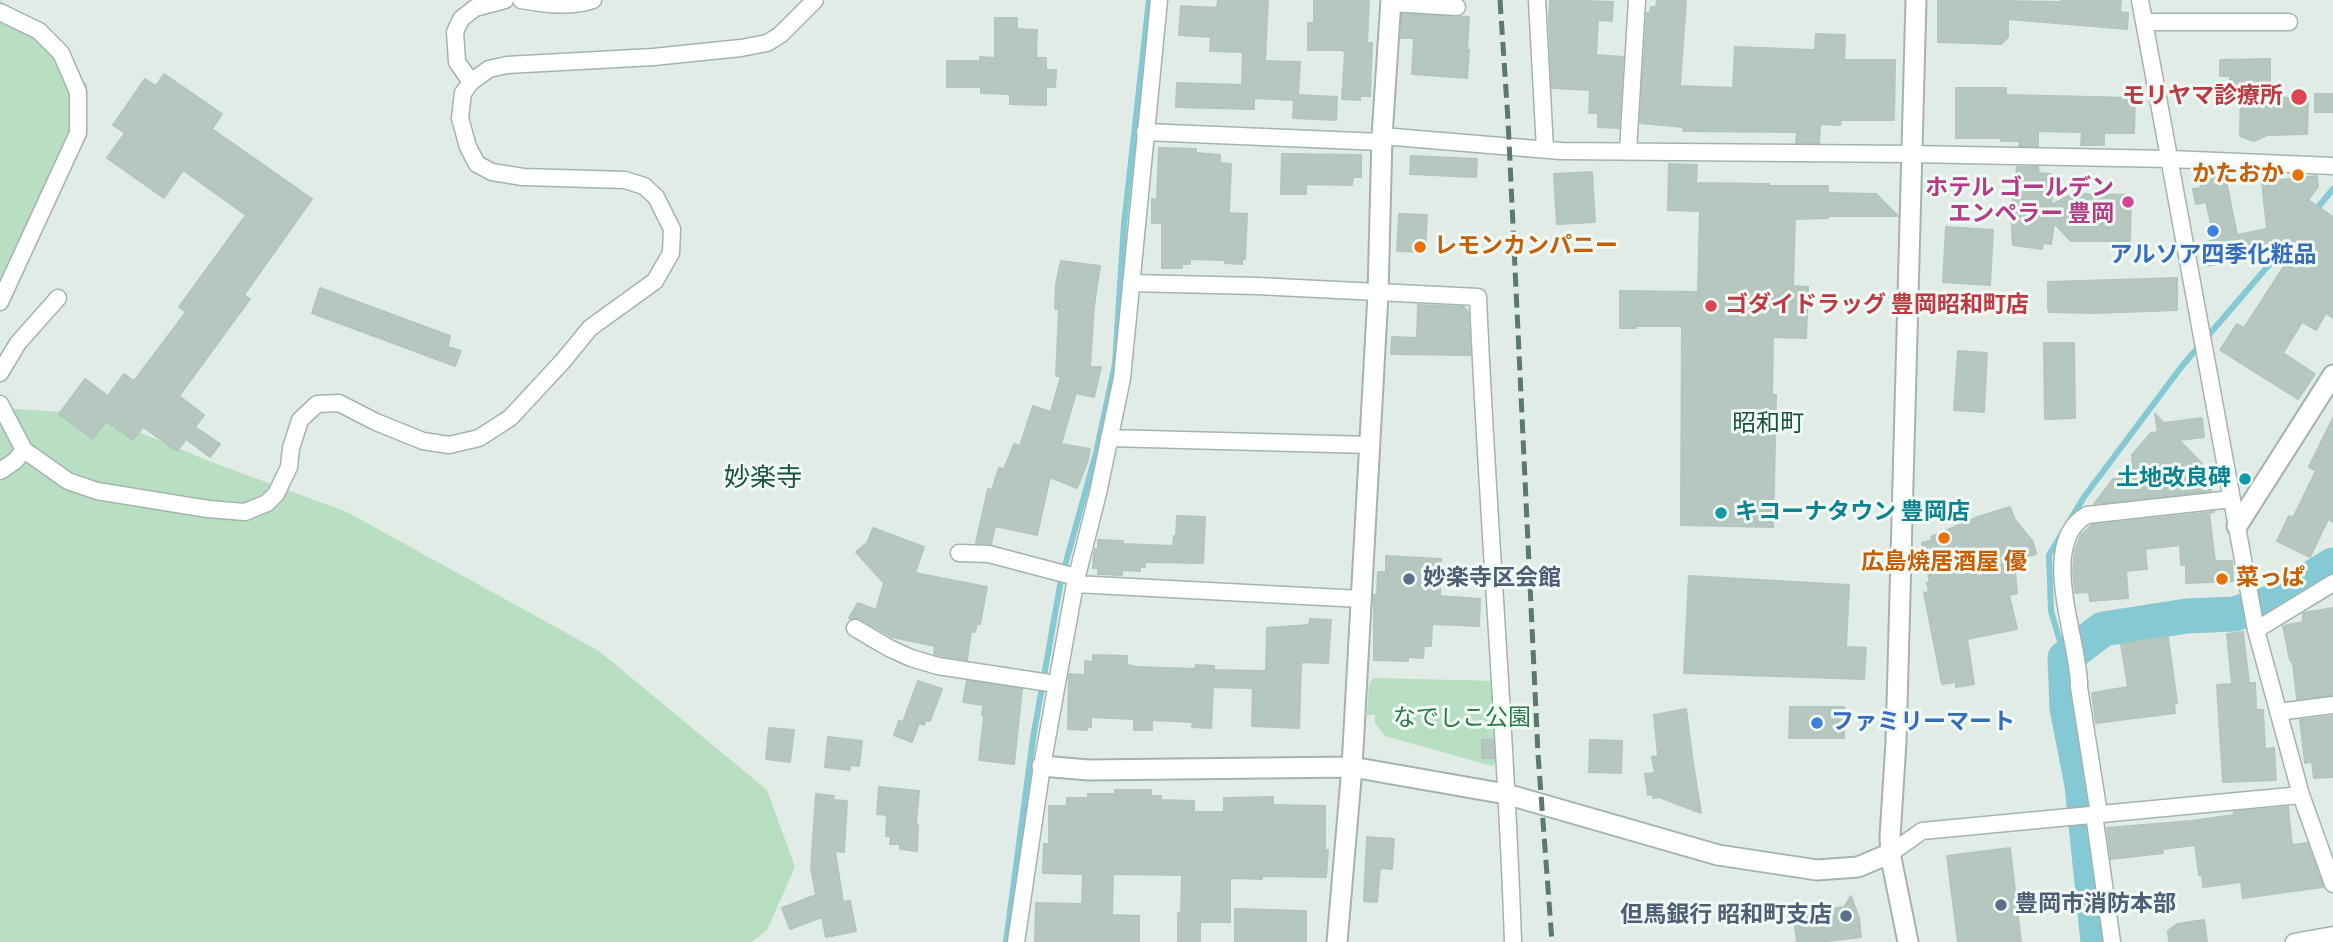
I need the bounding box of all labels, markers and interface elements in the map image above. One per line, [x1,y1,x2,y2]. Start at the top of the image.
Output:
place label: モリヤマ診療所 [2122,83,2283,111]
marker: モリヤマ診療所 [2289,87,2309,107]
place label: かたおか [2192,161,2284,189]
marker: かたおか [2290,167,2306,183]
place label: ホテル ゴールデン エンペラー 豊岡 [1925,175,2114,229]
marker: ホテル ゴールデン エンペラー 豊岡 [2120,194,2136,210]
marker: アルソア四季化粧品 [2205,223,2221,239]
place label: レモンカンパニー [1434,233,1618,261]
marker: レモンカンパニー [1412,239,1428,255]
place label: アルソア四季化粧品 [2110,242,2316,270]
place label: ゴダイドラッグ 豊岡昭和町店 [1725,292,2029,320]
marker: ゴダイドラッグ 豊岡昭和町店 [1703,298,1719,314]
district label: 昭和町 [1732,410,1804,438]
district label: 妙楽寺 [724,463,802,495]
place label: 土地改良碑 [2116,465,2231,493]
marker: 土地改良碑 [2237,471,2253,487]
place label: キコーナタウン 豊岡店 [1735,499,1970,527]
marker: キコーナタウン 豊岡店 [1713,505,1729,521]
marker: 広島焼居酒屋 優 [1936,530,1952,546]
place label: 広島焼居酒屋 優 [1861,549,2027,577]
place label: 妙楽寺区会館 [1423,565,1561,593]
place label: 菜っぱ [2236,565,2305,593]
marker: 妙楽寺区会館 [1401,571,1417,587]
marker: 菜っぱ [2214,571,2230,587]
park label: なでしこ公園 [1393,705,1531,733]
place label: ファミリーマート [1831,709,2015,737]
marker: ファミリーマート [1809,715,1825,731]
place label: 豊岡市消防本部 [2015,891,2176,919]
marker: 豊岡市消防本部 [1993,897,2009,913]
place label: 但馬銀行 昭和町支店 [1620,902,1832,930]
marker: 但馬銀行 昭和町支店 [1838,908,1854,924]

